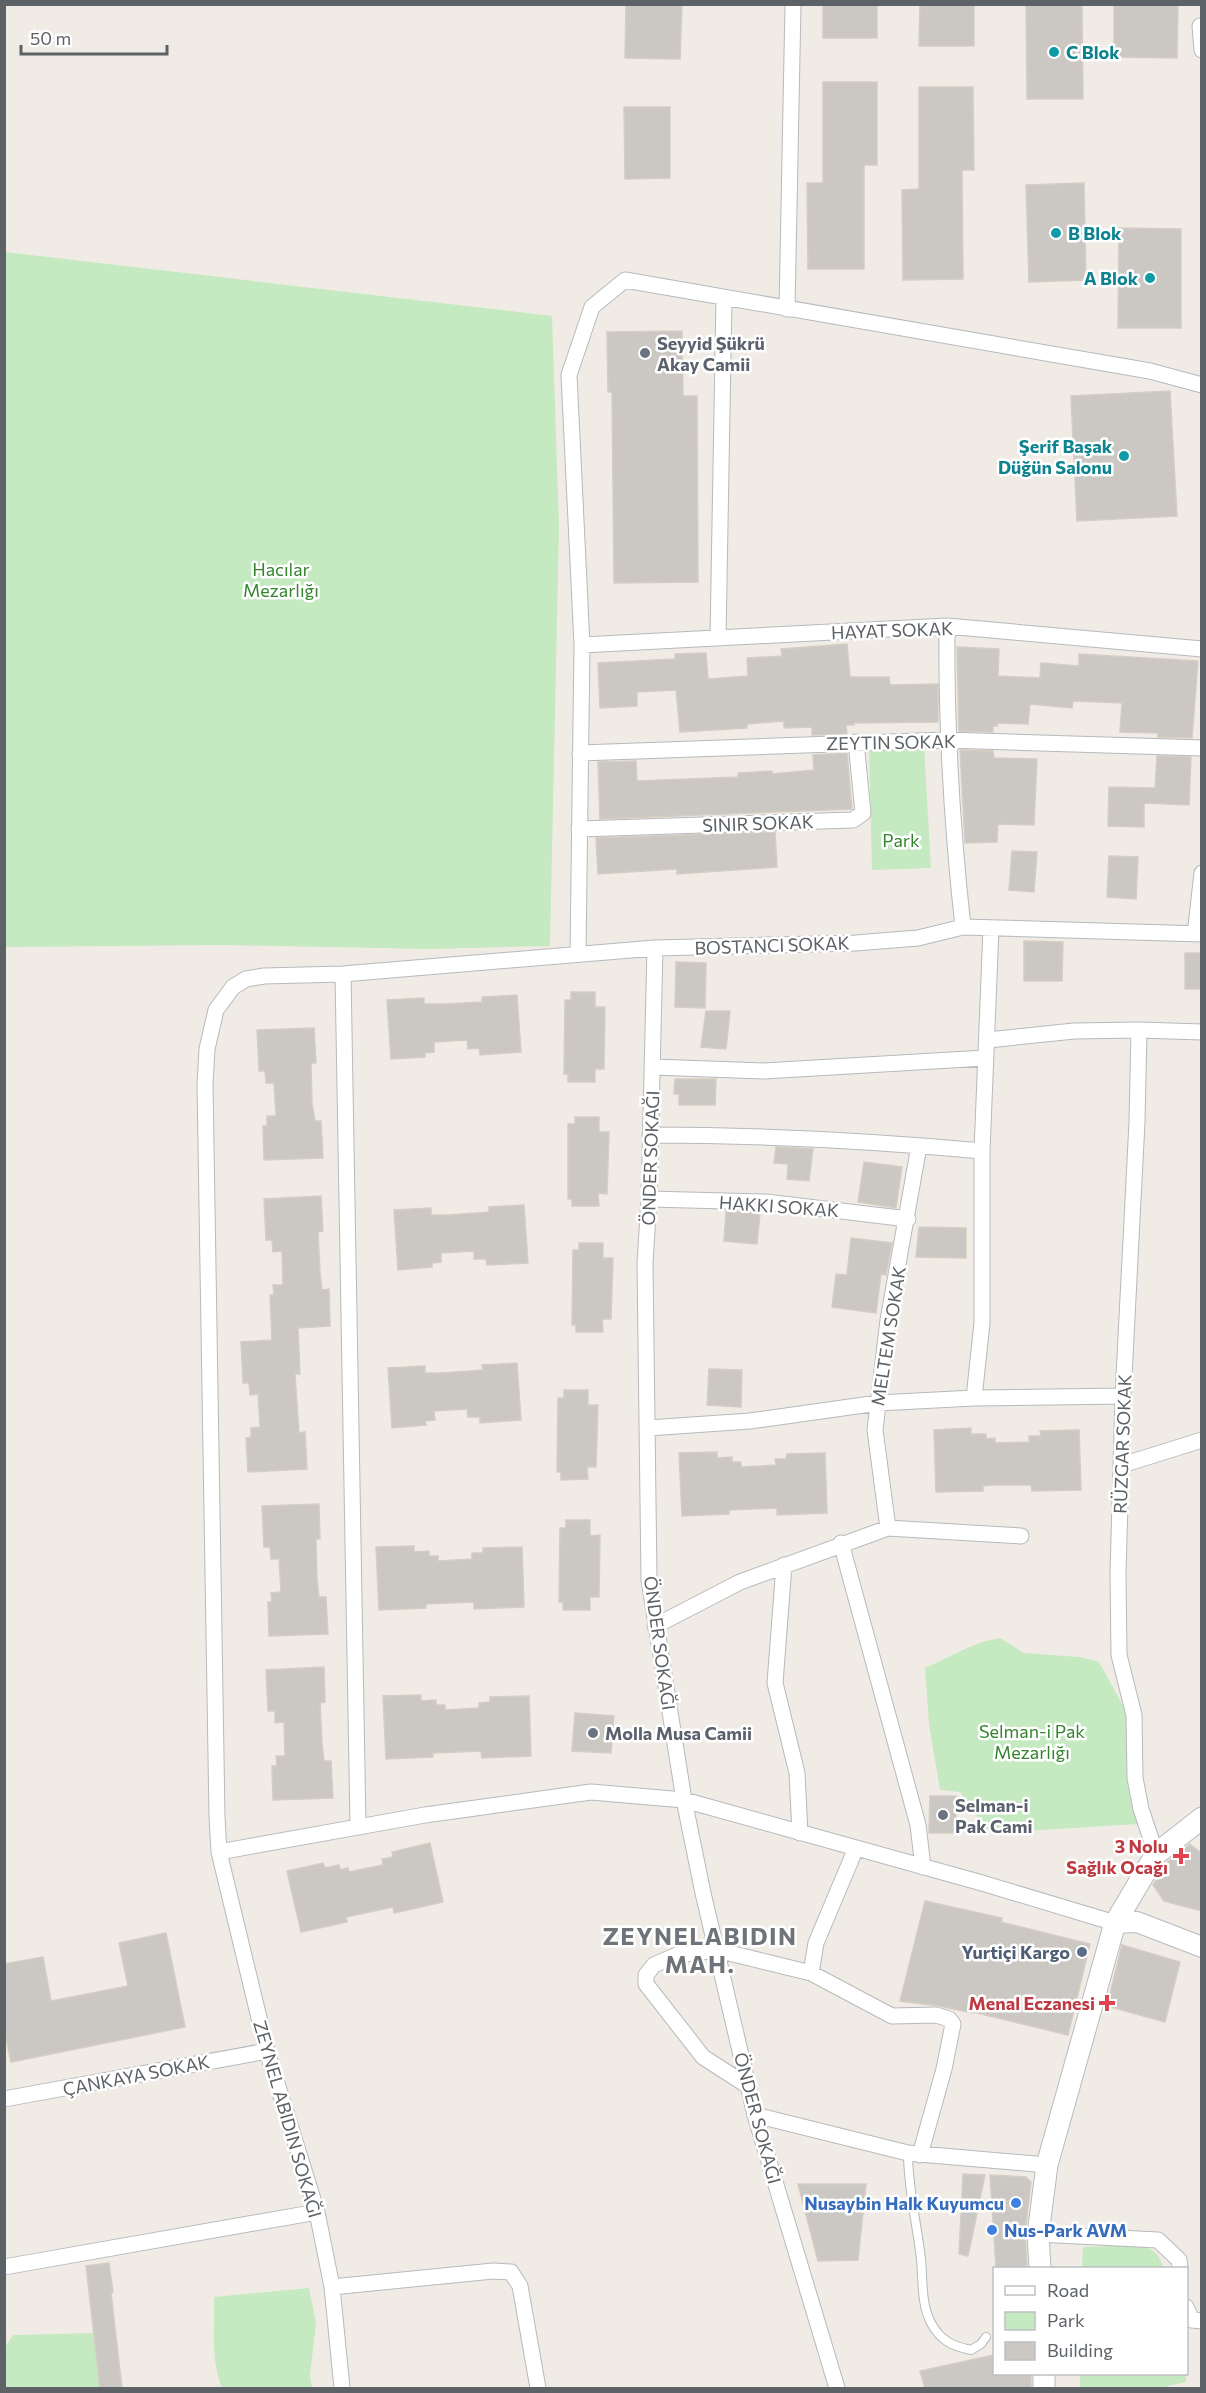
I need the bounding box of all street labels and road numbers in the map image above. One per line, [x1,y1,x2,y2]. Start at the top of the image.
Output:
street label: HAYAT SOKAK [831,617,953,643]
street label: ZEYTIN SOKAK [826,730,956,754]
street label: SINIR SOKAK [702,810,814,836]
street label: BOSTANCI SOKAK [694,931,850,959]
street label: ÖNDER SOKAĞI [637,1090,663,1226]
street label: HAKKI SOKAK [718,1191,840,1221]
street label: MELTEM SOKAK [866,1265,910,1407]
street label: RÜZGAR SOKAK [1109,1374,1135,1514]
street label: ÖNDER SOKAĞI [640,1575,680,1711]
street label: ZEYNEL ABIDIN SOKAĞI [249,2018,327,2220]
street label: ÇANKAYA SOKAK [61,2050,211,2100]
street label: ÖNDER SOKAĞI [730,2050,786,2186]

